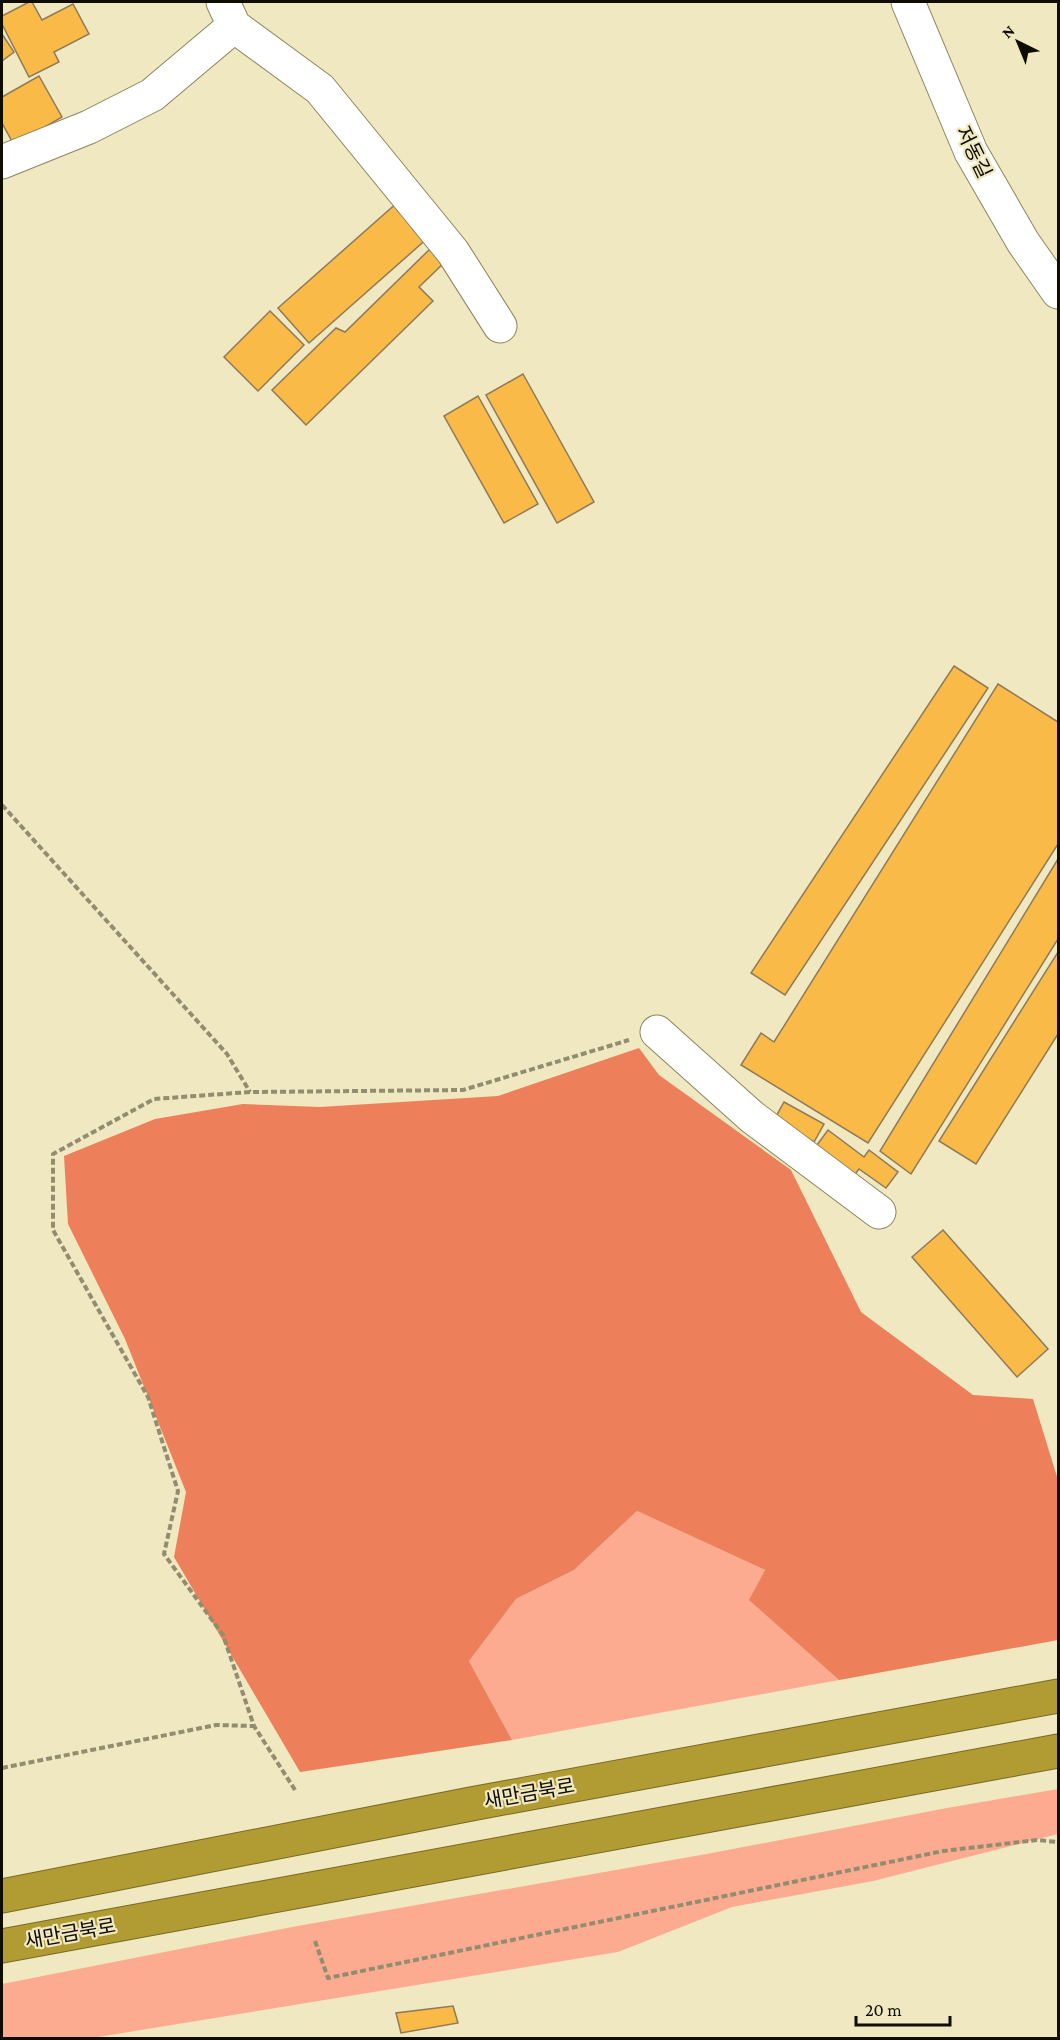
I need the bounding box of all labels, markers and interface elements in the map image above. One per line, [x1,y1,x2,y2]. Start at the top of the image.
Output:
north arrow [988,12,1048,72]
text: N [998,21,1018,41]
street label: 저동길 [952,122,996,182]
street label: 새만금북로 [482,1774,576,1812]
street label: 새만금북로 [23,1914,117,1952]
scale bar [856,1989,950,2027]
text: 20 m [865,2000,902,2020]

